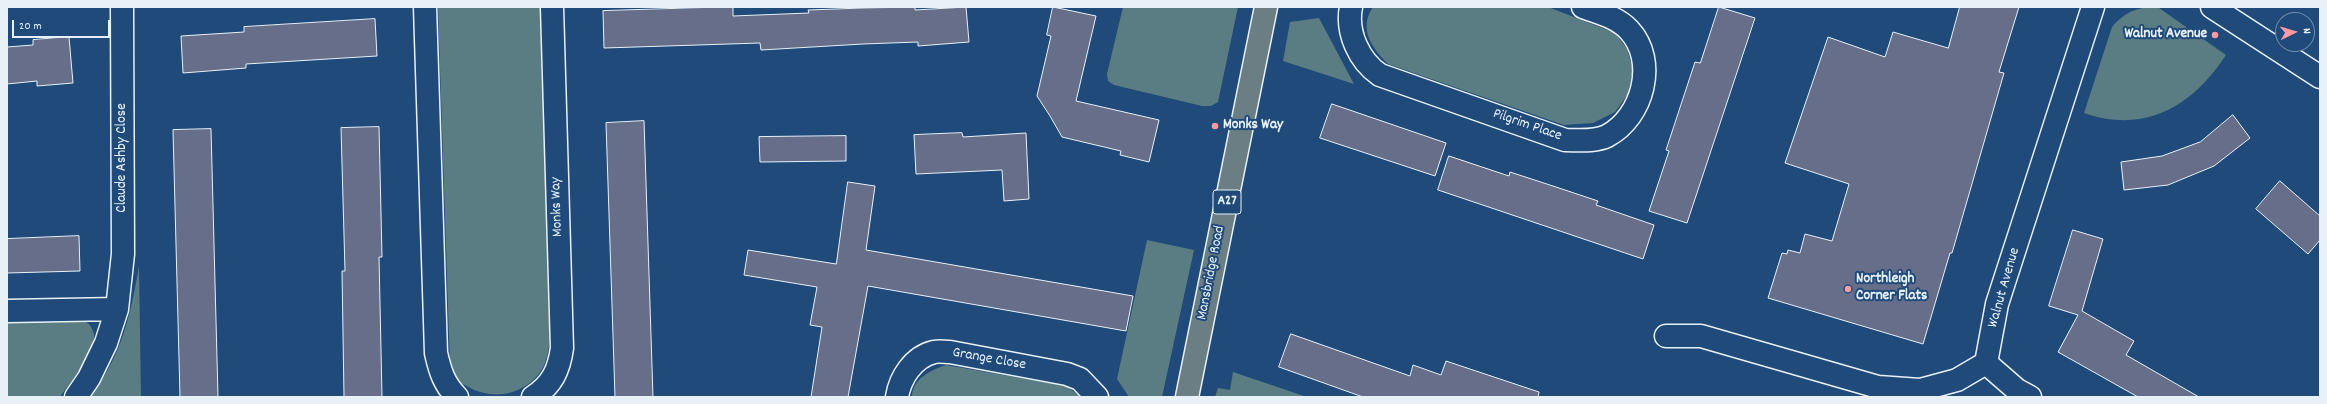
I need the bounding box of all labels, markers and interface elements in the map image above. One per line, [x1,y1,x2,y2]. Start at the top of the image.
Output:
scale bar [14,12,112,38]
north arrow [2275,12,2315,52]
text: 20 m [19,18,42,35]
place label: Walnut Avenue [2124,26,2207,44]
text: N [2298,28,2314,34]
marker: Walnut Avenue [2210,30,2220,40]
street label: Claude Ashby Close [114,103,132,213]
street label: Pilgrim Place [1490,106,1564,146]
place label: Monks Way [1223,117,1283,135]
marker: Monks Way [1210,121,1220,131]
street label: Monks Way [548,177,568,237]
road number: A27 [1213,190,1241,214]
street label: Mansbridge Road [1194,224,1230,322]
street label: Walnut Avenue [1985,246,2025,330]
place label: Northleigh Corner Flats [1856,271,1927,306]
marker: Northleigh Corner Flats [1843,284,1853,294]
street label: Grange Close [951,345,1027,375]

